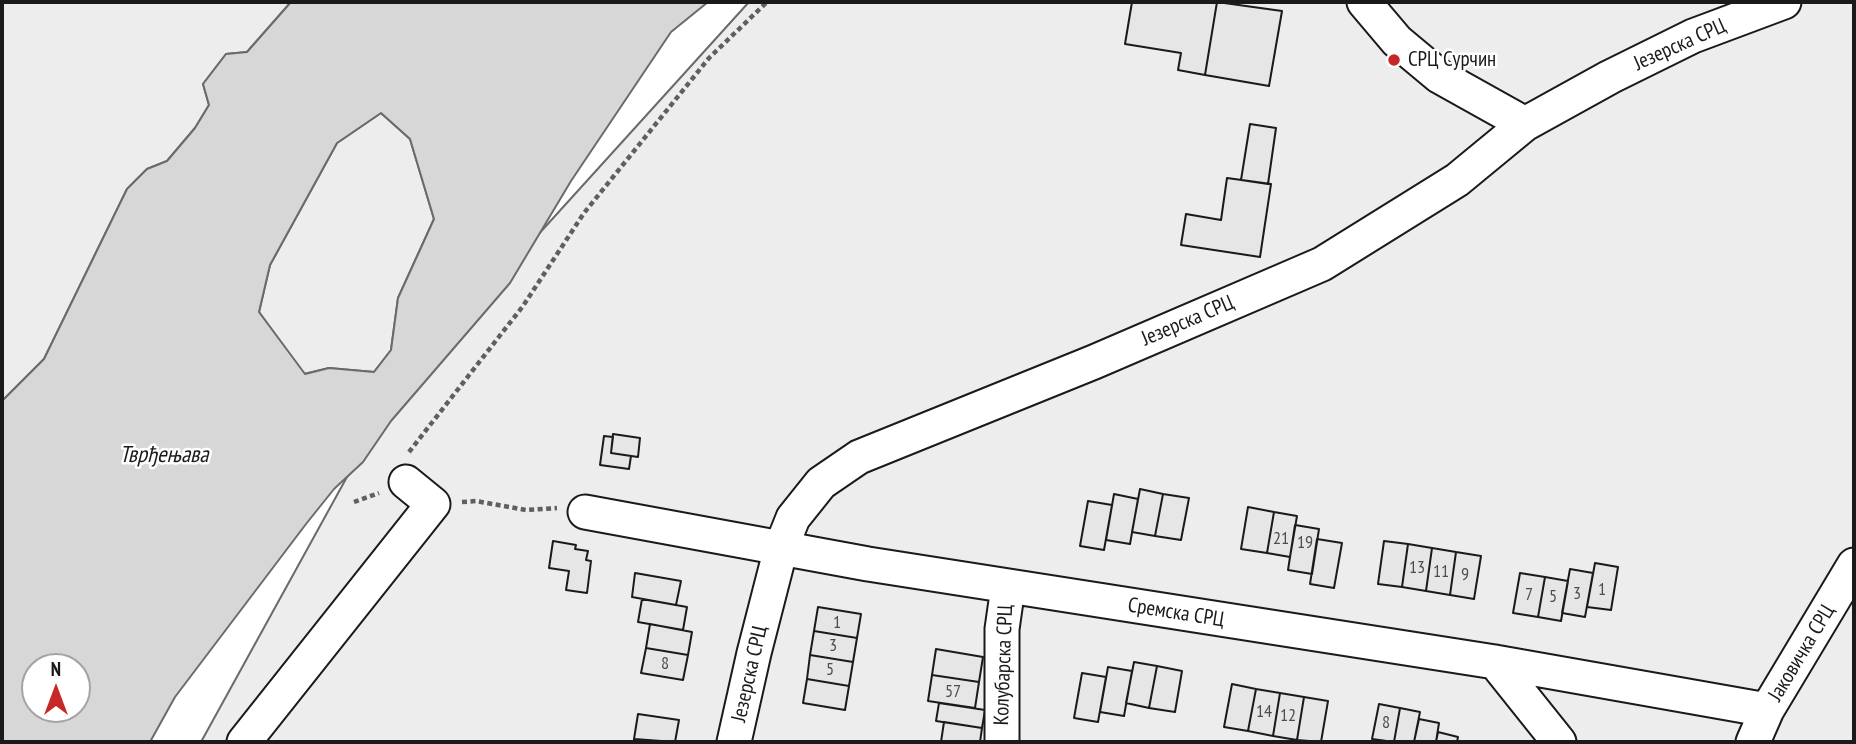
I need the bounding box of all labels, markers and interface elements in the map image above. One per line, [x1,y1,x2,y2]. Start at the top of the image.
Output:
street label: Језерска СРЦ [1630,14,1730,76]
place label: СРЦ Сурчин [1408,47,1496,73]
marker: СРЦ Сурчин [1386,52,1402,68]
street label: Језерска СРЦ [1138,290,1238,352]
water label: Тврђењава [119,441,209,469]
house number: 21 [1273,528,1289,550]
house number: 19 [1297,532,1313,554]
house number: 13 [1409,557,1425,579]
house number: 11 [1433,561,1449,583]
house number: 9 [1461,564,1469,586]
house number: 1 [1598,579,1606,601]
house number: 3 [1573,583,1581,605]
house number: 7 [1525,584,1533,606]
house number: 5 [1549,586,1557,608]
street label: Сремска СРЦ [1126,593,1226,633]
street label: Јаковичка СРЦ [1763,600,1841,706]
street label: Колубарска СРЦ [989,604,1019,726]
house number: 1 [833,612,841,634]
street label: Језерска СРЦ [727,623,773,725]
house number: 3 [829,635,837,657]
north arrow [21,653,91,723]
house number: 8 [661,653,669,675]
text: N [51,657,61,681]
house number: 5 [826,659,834,681]
house number: 57 [945,681,961,703]
house number: 14 [1256,701,1272,723]
house number: 12 [1280,705,1296,727]
house number: 8 [1382,712,1390,734]

